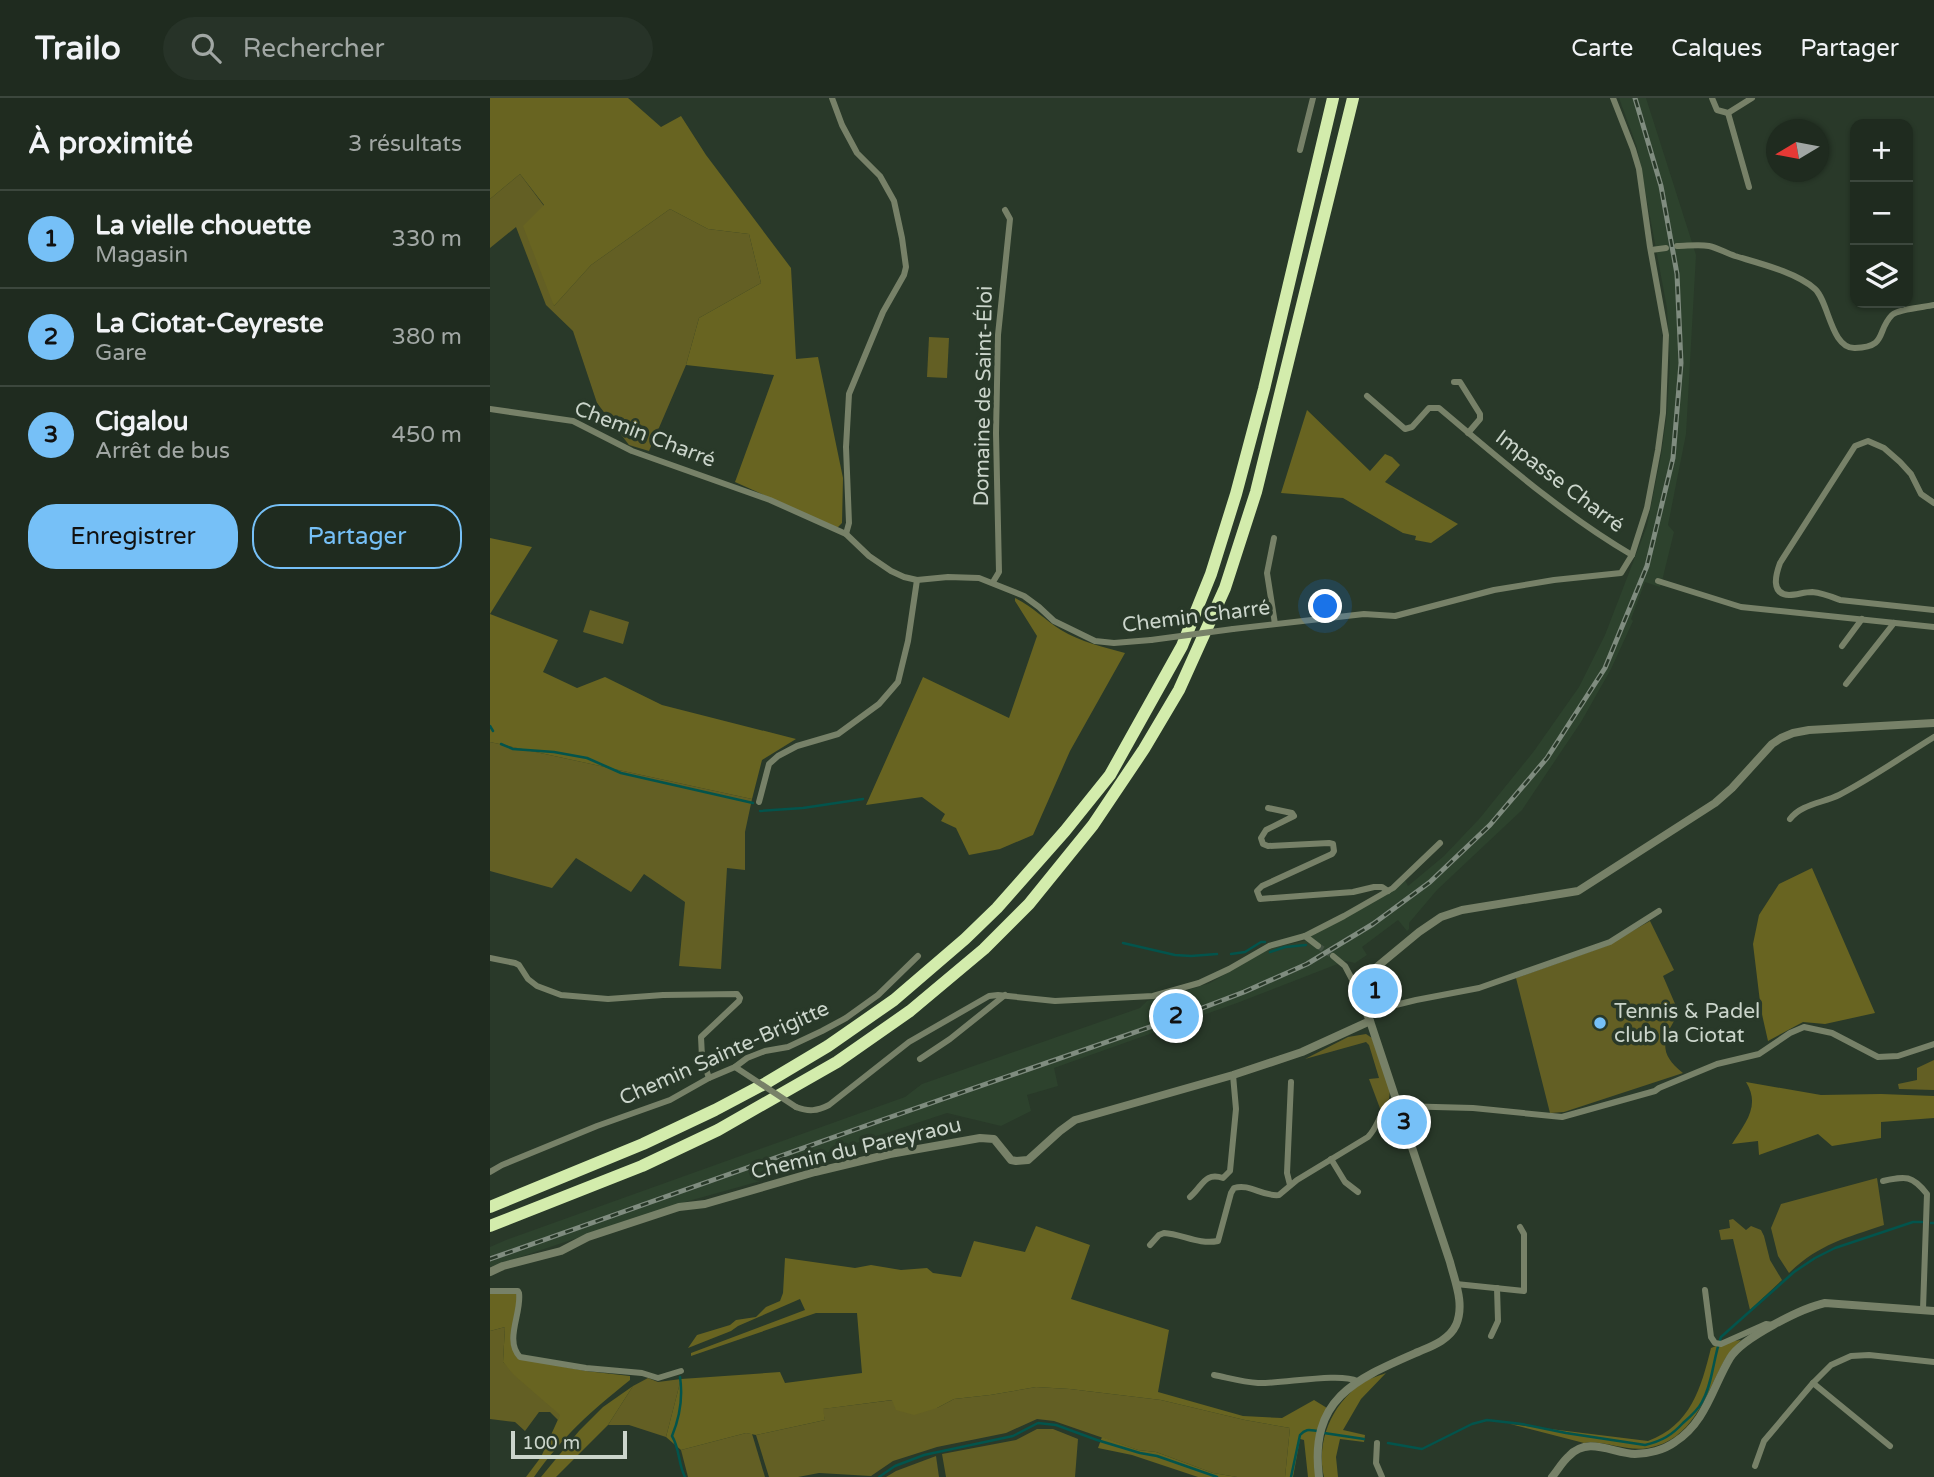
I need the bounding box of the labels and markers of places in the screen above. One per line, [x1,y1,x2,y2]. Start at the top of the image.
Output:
pin: 1 [1352,965,1398,1017]
pin: 2 [1153,990,1199,1042]
place label: Tennis & Padel club la Ciotat [1614,999,1760,1048]
marker: Tennis & Padel club la Ciotat [1592,1015,1608,1031]
pin: 3 [1381,1096,1427,1148]

